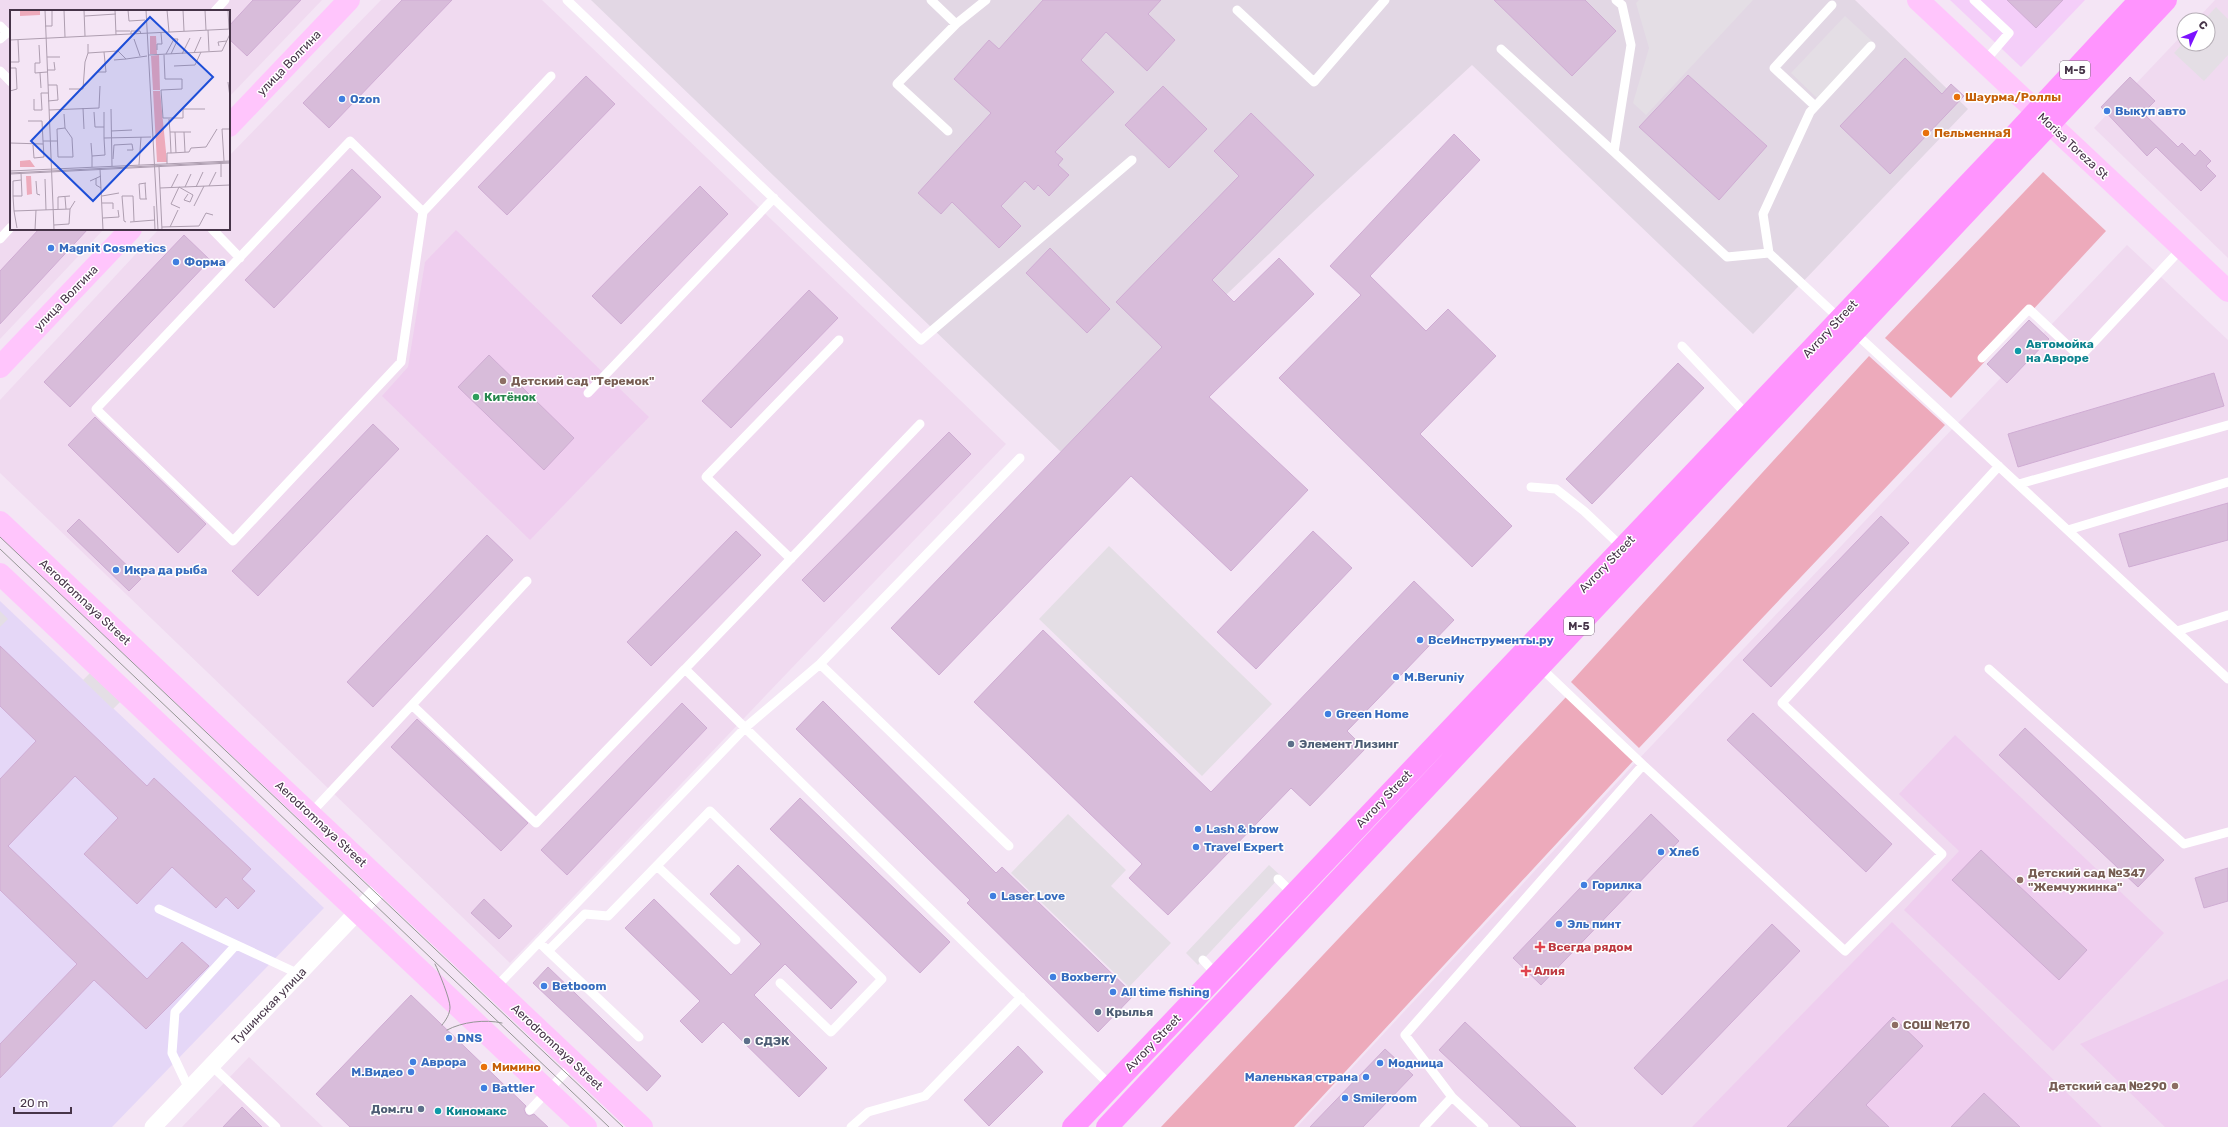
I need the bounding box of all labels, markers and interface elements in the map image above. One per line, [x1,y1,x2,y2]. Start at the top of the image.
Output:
inset map [10,10,230,230]
north arrow [2176,12,2216,52]
text: С [2195,18,2210,33]
street label: улица Волгина [254,27,324,99]
road number: М-5 [2060,61,2090,79]
place label: Шаурма/Роллы [1965,90,2061,104]
place label: Ozon [350,92,380,106]
marker: Шаурма/Роллы [1952,92,1962,102]
marker: Ozon [337,94,347,104]
place label: Выкуп авто [2115,104,2186,118]
marker: Выкуп авто [2102,106,2112,116]
street label: Morisa Toreza St [2035,110,2111,182]
place label: ПельменнаЯ [1934,126,2011,140]
marker: ПельменнаЯ [1921,128,1931,138]
place label: Magnit Cosmetics [59,241,167,255]
marker: Magnit Cosmetics [46,243,56,253]
place label: Форма [184,255,226,269]
marker: Форма [171,257,181,267]
street label: улица Волгина [31,262,101,334]
street label: Avrory Street [1800,297,1861,361]
place label: Автомойка на Авроре [2026,337,2094,365]
marker: Автомойка на Авроре [2013,346,2023,356]
place label: Детский сад "Теремок" [511,374,654,388]
marker: Детский сад "Теремок" [498,376,508,386]
place label: Китёнок [484,390,537,404]
marker: Китёнок [471,392,481,402]
street label: Avrory Street [1576,532,1638,596]
street label: Aerodromnaya Street [36,556,134,648]
place label: Икра да рыба [124,563,207,577]
marker: Икра да рыба [111,565,121,575]
road number: М-5 [1564,617,1594,635]
place label: ВсеИнструменты.ру [1428,633,1554,647]
marker: ВсеИнструменты.ру [1415,635,1425,645]
place label: M.Beruniy [1404,670,1464,684]
marker: M.Beruniy [1391,672,1401,682]
place label: Green Home [1336,707,1409,721]
marker: Green Home [1323,709,1333,719]
place label: Элемент Лизинг [1299,737,1399,751]
marker: Элемент Лизинг [1286,739,1296,749]
street label: Avrory Street [1353,767,1415,831]
street label: Aerodromnaya Street [272,778,370,870]
place label: Lash & brow [1206,822,1279,836]
marker: Lash & brow [1193,824,1203,834]
place label: Travel Expert [1204,840,1284,854]
marker: Travel Expert [1191,842,1201,852]
place label: Хлеб [1669,845,1699,859]
marker: Хлеб [1656,847,1666,857]
place label: Детский сад №347 "Жемчужинка" [2028,866,2145,894]
marker: Детский сад №347 "Жемчужинка" [2015,875,2025,885]
place label: Горилка [1592,878,1642,892]
marker: Горилка [1579,880,1589,890]
place label: Laser Love [1001,889,1065,903]
marker: Laser Love [988,891,998,901]
place label: Эль пинт [1567,917,1622,931]
marker: Эль пинт [1554,919,1564,929]
place label: Всегда рядом [1548,940,1632,954]
marker: Всегда рядом [1535,942,1545,952]
place label: Алия [1534,964,1565,978]
street label: Тушинская улица [229,965,309,1047]
marker: Алия [1521,966,1531,976]
place label: Boxberry [1061,970,1116,984]
marker: Boxberry [1048,972,1058,982]
place label: Betboom [552,979,606,993]
marker: Betboom [539,981,549,991]
place label: All time fishing [1121,985,1210,999]
marker: All time fishing [1108,987,1118,997]
street label: Aerodromnaya Street [508,1001,606,1093]
place label: Крылья [1106,1005,1153,1019]
marker: Крылья [1093,1007,1103,1017]
street label: Avrory Street [1122,1011,1184,1075]
place label: СОШ №170 [1903,1018,1970,1032]
marker: СОШ №170 [1890,1020,1900,1030]
place label: DNS [457,1031,482,1045]
marker: DNS [444,1033,454,1043]
place label: СДЭК [755,1034,790,1048]
marker: СДЭК [742,1036,752,1046]
place label: Аврора [421,1055,466,1069]
place label: Модница [1388,1056,1443,1070]
marker: Аврора [408,1057,418,1067]
marker: Модница [1375,1058,1385,1068]
place label: Мимино [492,1060,541,1074]
marker: Мимино [479,1062,489,1072]
place label: М.Видео [351,1065,403,1079]
marker: М.Видео [406,1067,416,1077]
place label: Маленькая страна [1245,1070,1358,1084]
marker: Маленькая страна [1361,1072,1371,1082]
place label: Детский сад №290 [2049,1079,2167,1093]
place label: Battler [492,1081,535,1095]
marker: Детский сад №290 [2170,1081,2180,1091]
marker: Battler [479,1083,489,1093]
scale bar [14,1089,71,1115]
place label: Smileroom [1353,1091,1417,1105]
marker: Smileroom [1340,1093,1350,1103]
text: 20 m [20,1096,48,1110]
place label: Дом.ru [371,1102,413,1116]
marker: Дом.ru [416,1104,426,1114]
place label: Киномакс [446,1104,507,1118]
marker: Киномакс [433,1106,443,1116]

